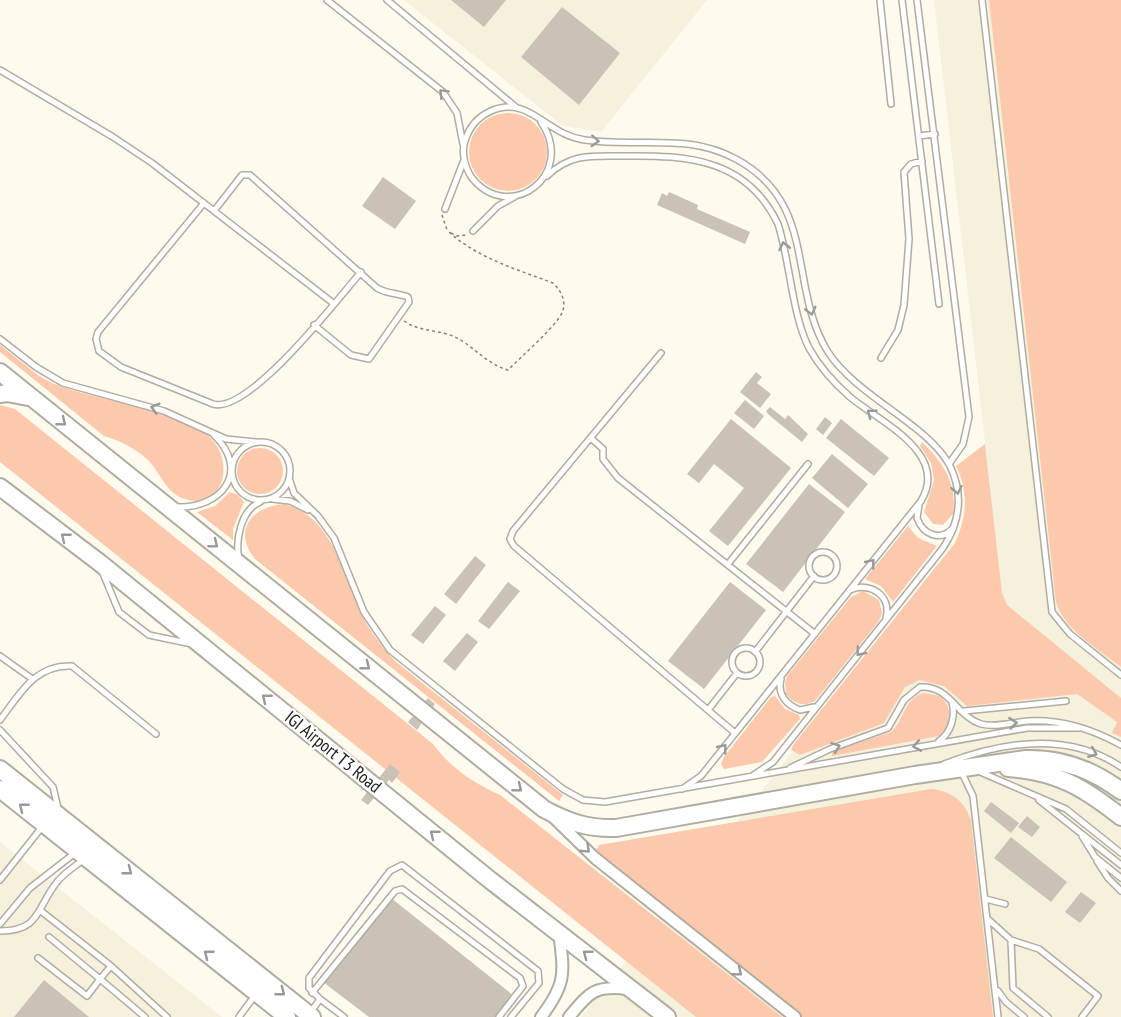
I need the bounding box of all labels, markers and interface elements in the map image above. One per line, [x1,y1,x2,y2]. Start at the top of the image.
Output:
one-way arrow [439,89,449,100]
one-way arrow [591,134,600,147]
one-way arrow [779,242,792,252]
one-way arrow [804,306,817,316]
one-way arrow [150,403,160,416]
one-way arrow [867,409,878,420]
one-way arrow [55,415,66,426]
one-way arrow [950,485,963,495]
one-way arrow [60,533,71,544]
one-way arrow [208,536,219,547]
one-way arrow [863,559,874,570]
one-way arrow [857,645,868,656]
one-way arrow [359,659,370,670]
one-way arrow [262,694,273,705]
street label: IGI Airport T3 Road [280,706,386,798]
one-way arrow [1009,717,1018,729]
one-way arrow [912,739,922,752]
one-way arrow [830,741,841,754]
one-way arrow [715,744,726,755]
one-way arrow [1086,746,1097,758]
one-way arrow [511,781,522,792]
one-way arrow [19,803,30,814]
one-way arrow [430,830,441,841]
one-way arrow [579,842,590,853]
one-way arrow [121,863,132,874]
one-way arrow [583,950,594,961]
one-way arrow [204,951,215,962]
one-way arrow [731,964,742,975]
one-way arrow [274,984,285,995]

